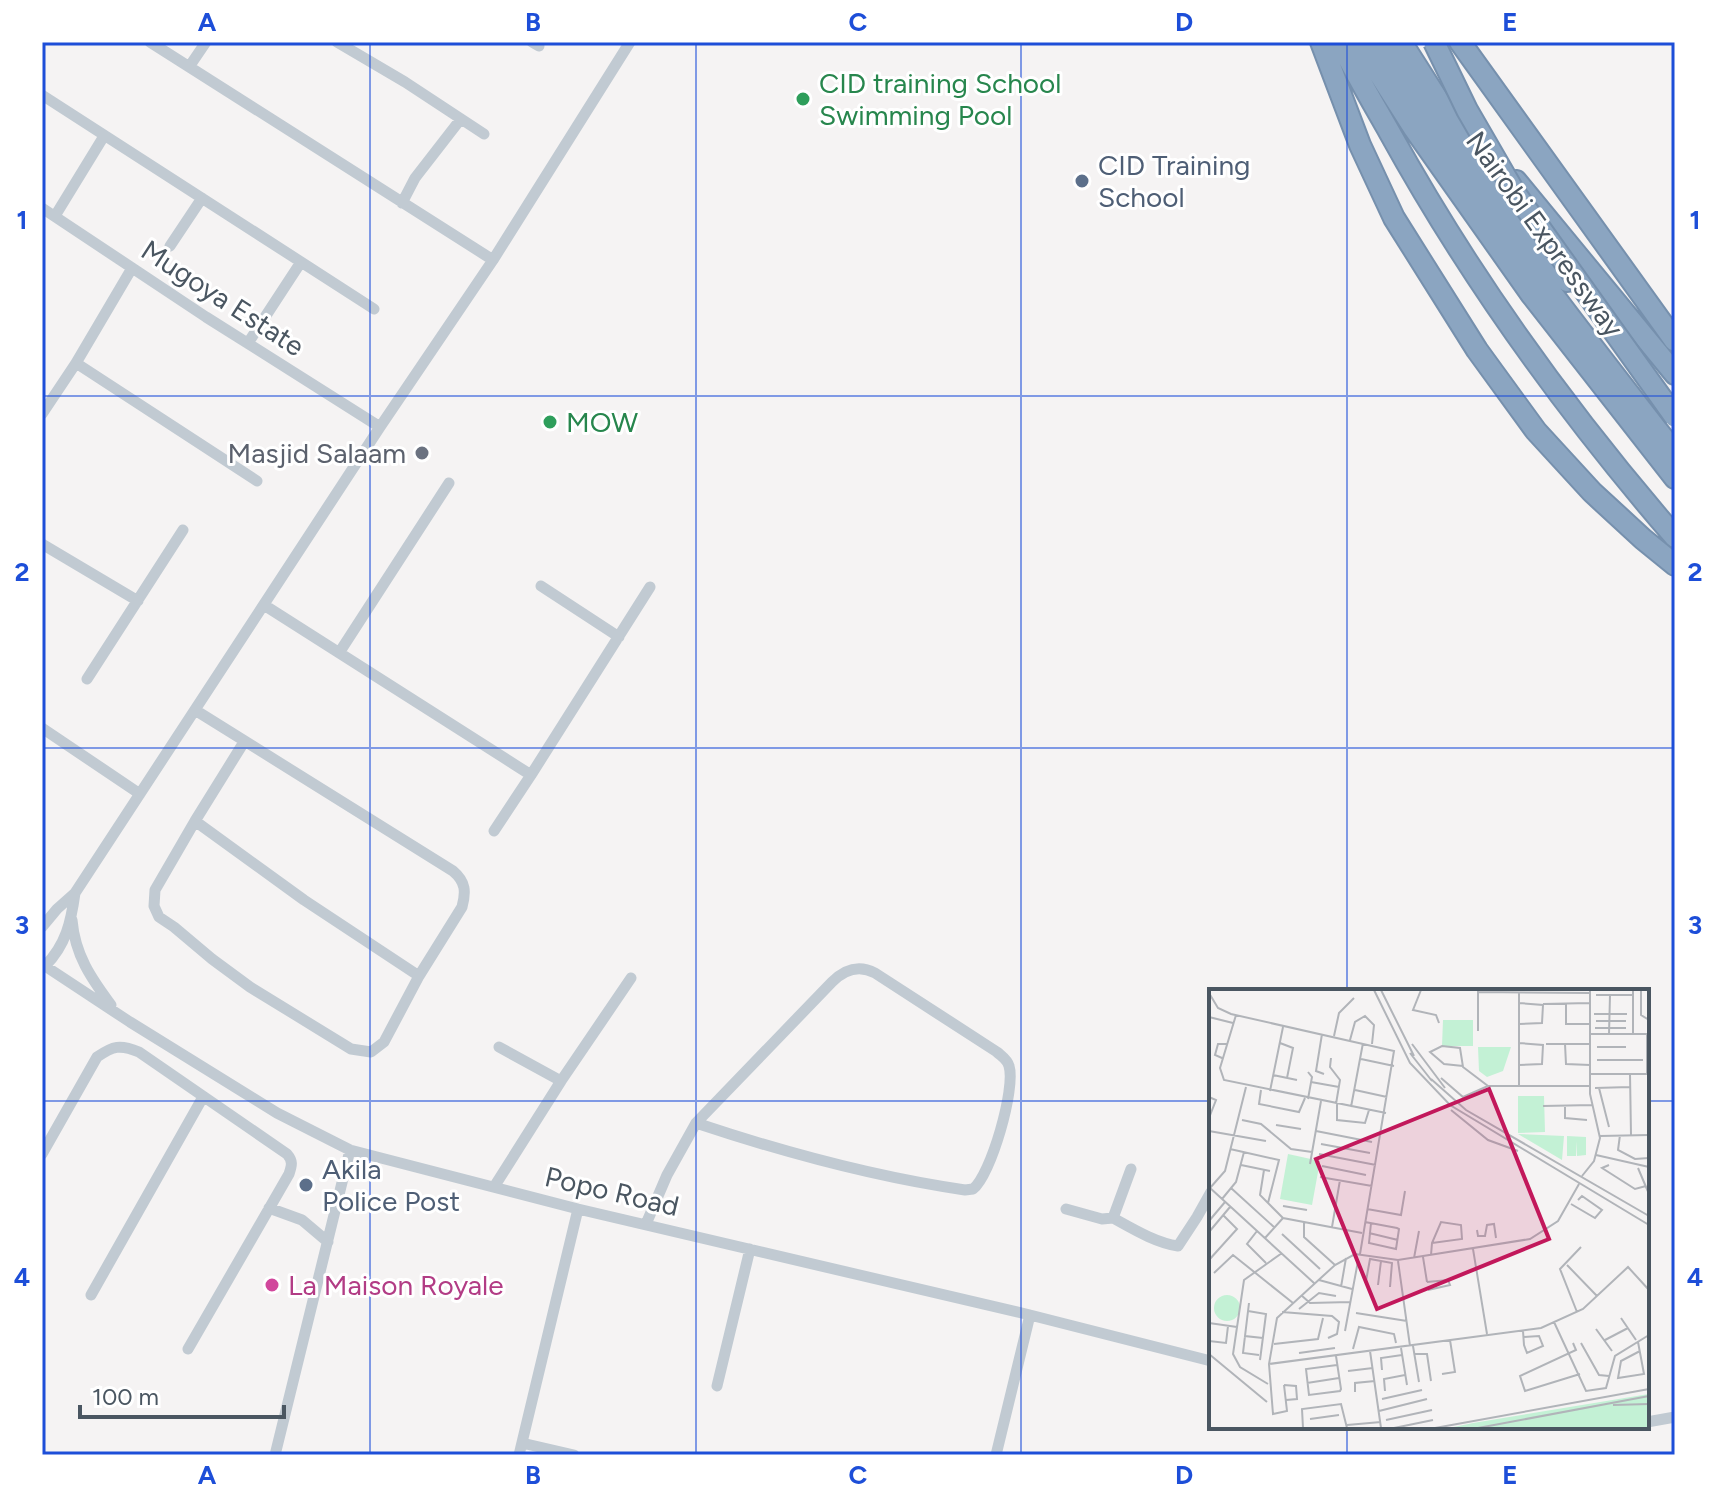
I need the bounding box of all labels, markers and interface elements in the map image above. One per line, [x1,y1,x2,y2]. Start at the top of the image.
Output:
text: A [198,6,217,38]
text: B [525,6,541,38]
text: C [849,6,868,38]
text: D [1175,6,1193,38]
text: E [1502,6,1518,38]
place label: CID training School Swimming Pool [819,66,1061,132]
marker: CID training School Swimming Pool [794,90,812,108]
street label: Nairobi Expressway [1459,125,1631,344]
place label: CID Training School [1098,148,1251,214]
marker: CID Training School [1073,172,1091,190]
text: 1 [17,204,27,236]
text: 1 [1690,204,1700,236]
street label: Mugoya Estate [135,233,311,363]
place label: MOW [566,405,638,439]
marker: MOW [541,413,559,431]
place label: Masjid Salaam [228,436,406,470]
marker: Masjid Salaam [413,444,431,462]
text: 2 [14,556,30,588]
text: 2 [1687,556,1703,588]
text: 3 [15,909,29,941]
text: 3 [1688,909,1702,941]
inset map [1209,989,1649,1429]
place label: Akila Police Post [322,1152,460,1218]
street label: Popo Road [542,1159,682,1223]
marker: Akila Police Post [297,1176,315,1194]
text: 4 [14,1261,30,1293]
text: 4 [1687,1261,1703,1293]
place label: La Maison Royale [288,1268,504,1302]
marker: La Maison Royale [263,1276,281,1294]
scale bar [80,1369,284,1419]
text: 100 m [92,1382,159,1411]
text: A [198,1459,217,1491]
text: B [525,1459,541,1491]
text: C [849,1459,868,1491]
text: D [1175,1459,1193,1491]
text: E [1502,1459,1518,1491]

